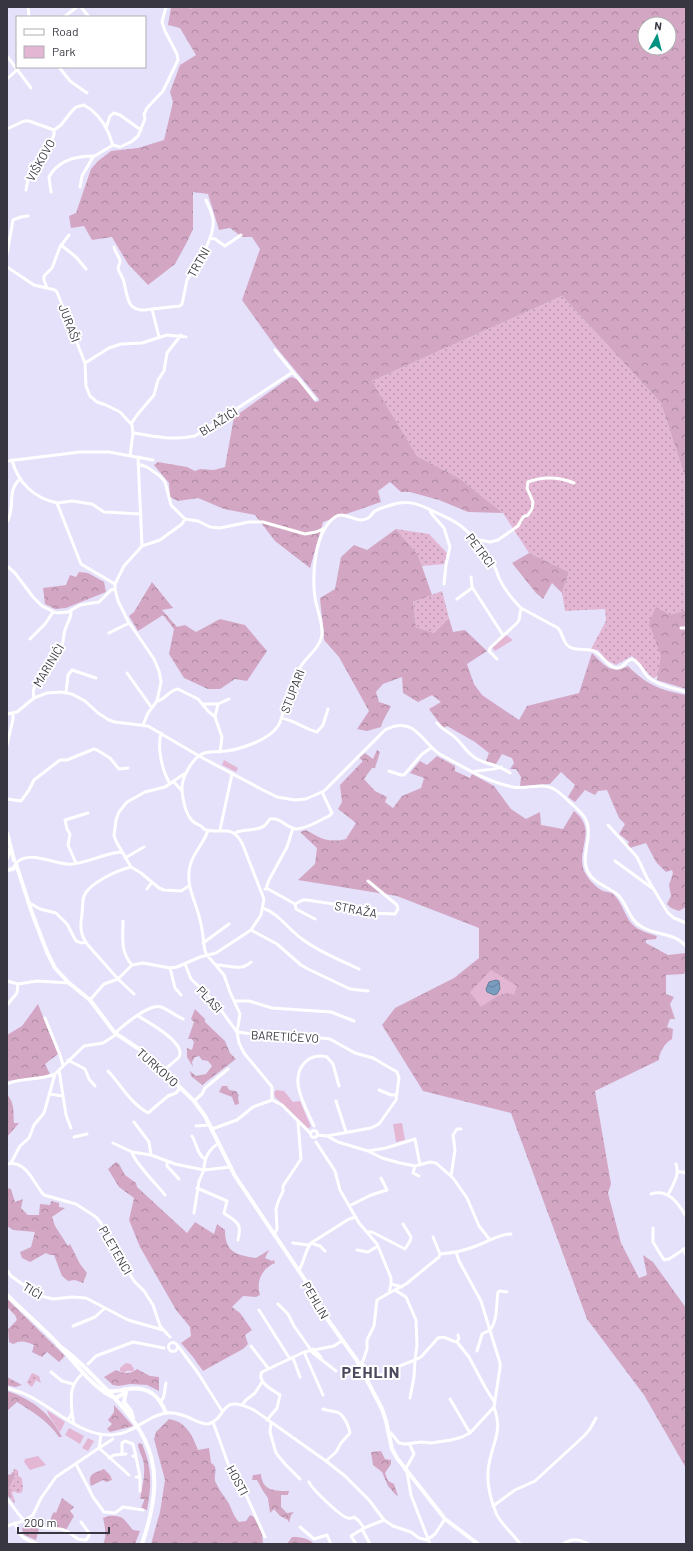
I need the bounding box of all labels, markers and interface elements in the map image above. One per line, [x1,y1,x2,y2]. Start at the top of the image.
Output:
legend [16,16,146,68]
north arrow [637,16,677,56]
text: N [654,19,663,32]
text: Road [52,24,79,38]
text: Park [52,44,76,58]
street label: VIŠKOVO [23,136,57,184]
street label: TRTNI [184,245,212,279]
street label: JURAŠI [56,302,84,344]
street label: BLAŽIĆI [196,404,240,438]
street label: PETRCI [464,530,498,570]
street label: MARINIĆI [30,641,66,689]
street label: STUPARI [277,667,307,715]
street label: STRAŽA [334,898,378,920]
street label: PLASI [194,983,226,1015]
street label: BARETIĆEVO [251,1027,319,1045]
street label: TURKOVO [134,1045,182,1089]
street label: PLETENCI [96,1223,136,1277]
street label: TIĆI [21,1279,45,1301]
street label: PEHLIN [300,1279,332,1321]
district label: PEHLIN [342,1362,400,1381]
street label: HOSTI [224,1463,252,1497]
scale bar [18,1509,109,1535]
text: 200 m [24,1515,56,1529]

